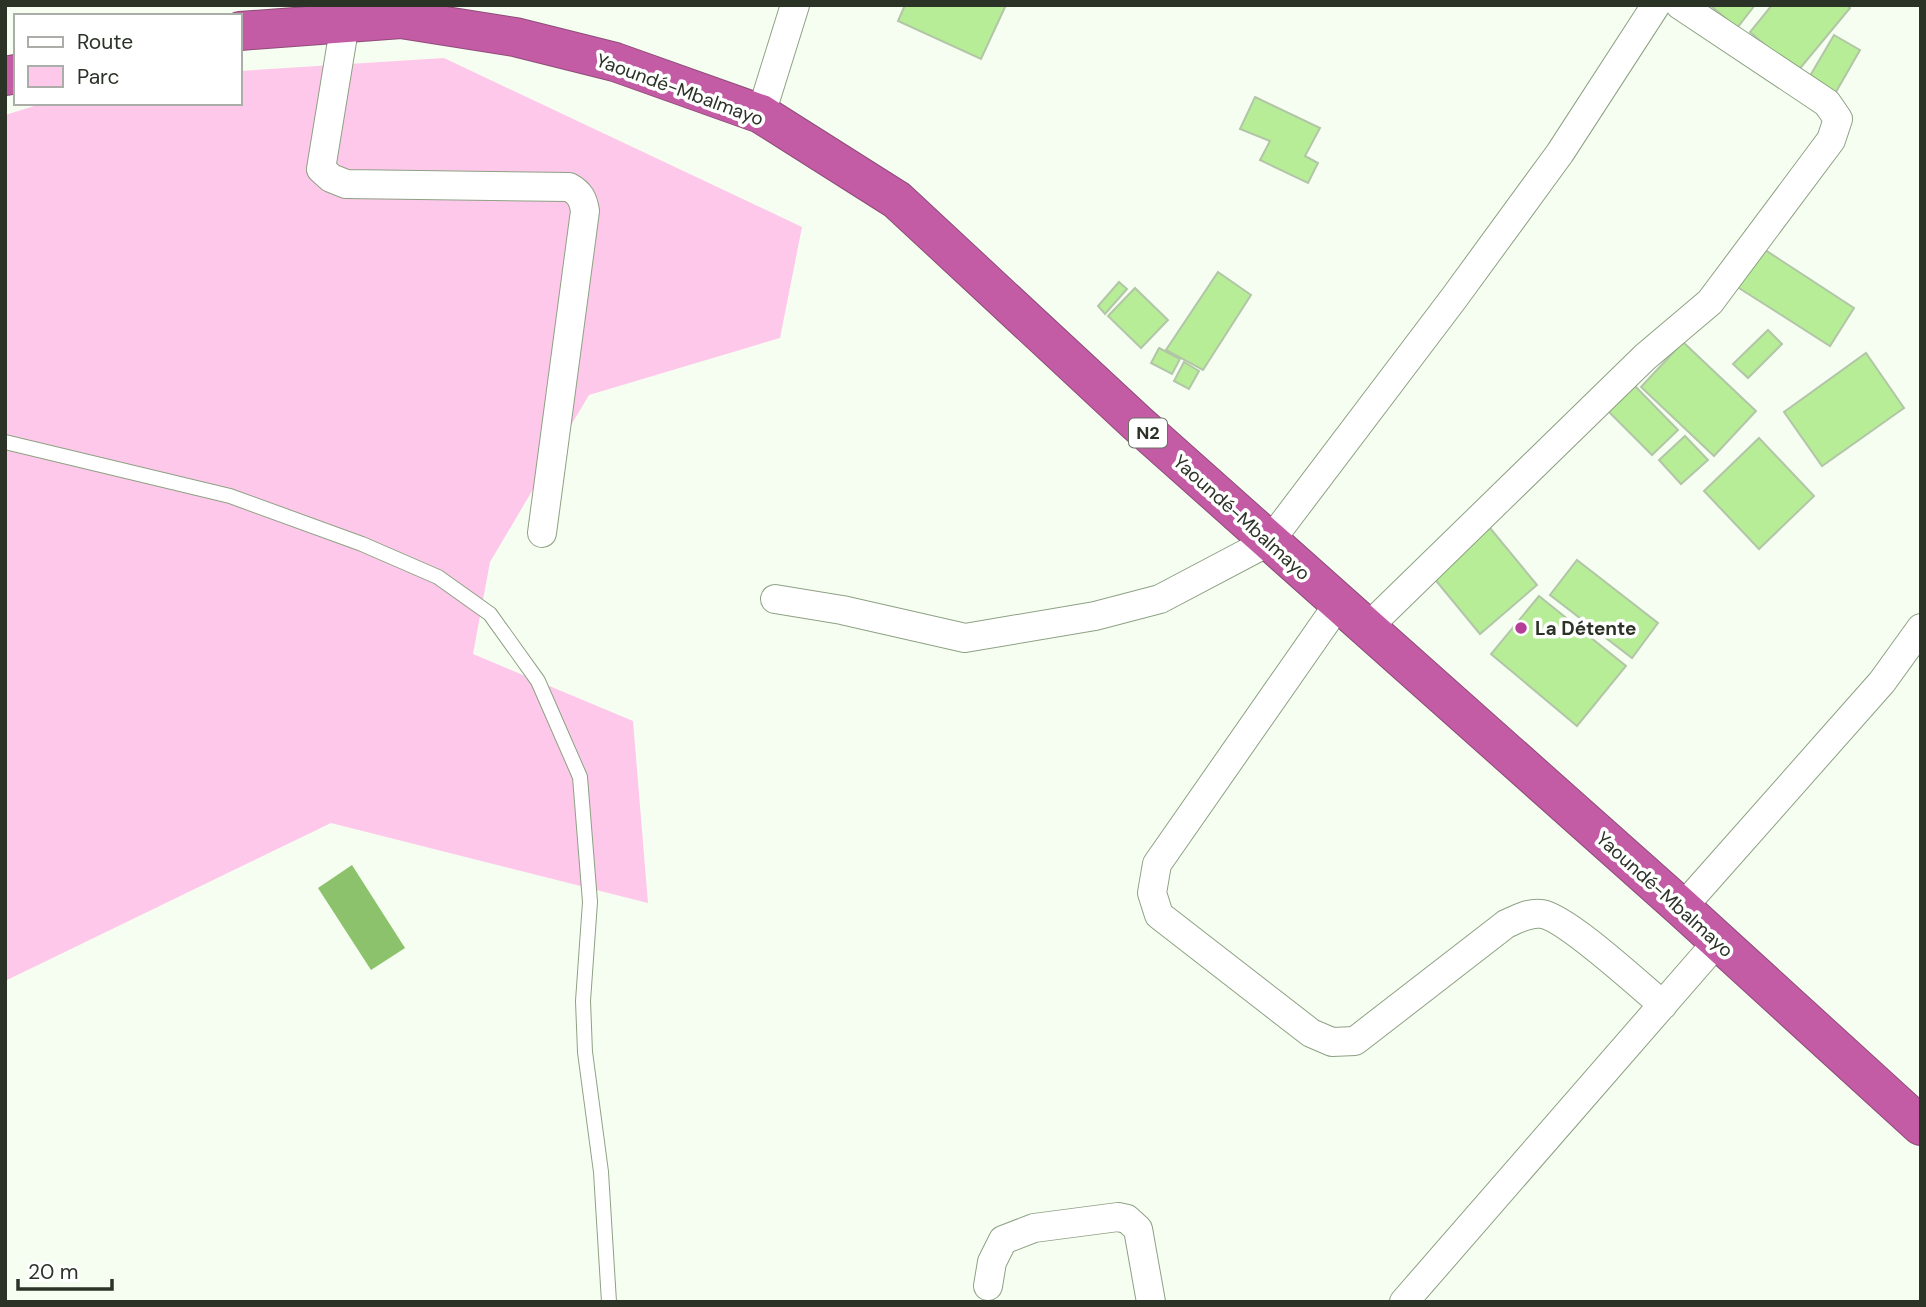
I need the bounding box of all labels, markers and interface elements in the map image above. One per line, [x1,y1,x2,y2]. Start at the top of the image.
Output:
legend [14,14,242,105]
text: Route [77,28,133,56]
street label: Yaoundé-Mbalmayo [593,48,767,131]
text: Parc [77,63,120,91]
road number: N2 [1129,418,1167,447]
street label: Yaoundé-Mbalmayo [1168,449,1316,586]
place label: La Détente [1535,616,1637,641]
marker: La Détente [1513,620,1529,636]
street label: Yaoundé-Mbalmayo [1591,826,1739,963]
scale bar [18,1248,112,1292]
text: 20 m [28,1258,79,1286]

